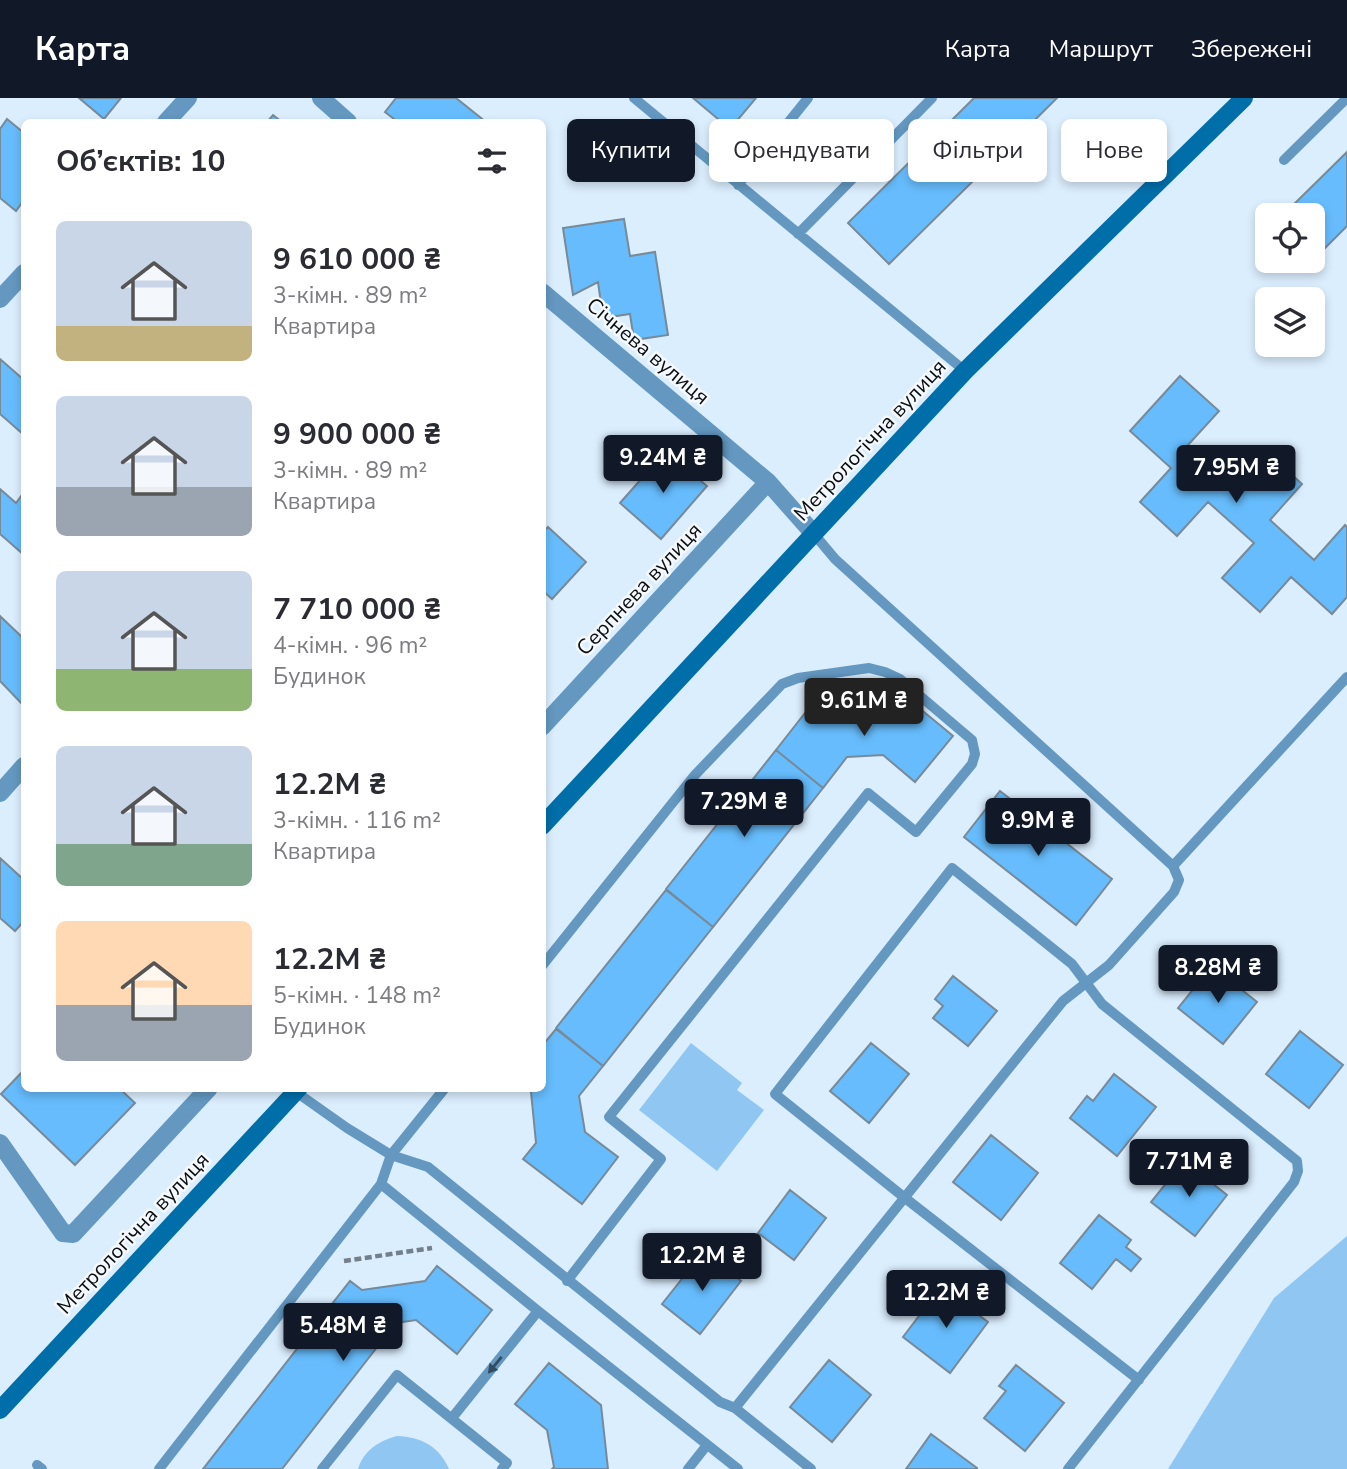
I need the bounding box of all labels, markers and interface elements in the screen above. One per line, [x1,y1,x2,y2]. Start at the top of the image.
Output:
text: Карта [35,27,130,72]
text: Карта [945,33,1011,65]
text: Маршрут [1049,33,1153,65]
text: Збережені [1191,33,1312,65]
chip: Купити [567,119,695,182]
chip: Орендувати [709,119,894,182]
chip: Фільтри [908,119,1047,182]
chip: Нове [1061,119,1167,182]
text: Об’єктів: 10 [56,141,226,182]
icon: filters [473,142,511,180]
map controls [1255,203,1325,357]
button: locate [1255,203,1325,273]
text: 9 610 000 ₴ [273,239,441,280]
icon: home [112,249,196,333]
text: 3-кімн. · 89 m² [273,280,427,311]
button: layers [1255,287,1325,357]
street label: Січнева вулиця [580,291,716,411]
text: Квартира [273,311,376,342]
street label: Метрологічна вулиця [788,353,952,527]
text: 9 900 000 ₴ [273,414,441,455]
icon: home [112,424,196,508]
pin: 9.24M ₴ [598,436,728,495]
text: 9.24M ₴ [619,442,707,473]
pin: 7.95M ₴ [1171,446,1301,505]
text: 7.95M ₴ [1192,452,1280,483]
text: 3-кімн. · 89 m² [273,455,427,486]
text: Квартира [273,486,376,517]
street label: Серпнева вулиця [570,517,708,661]
text: 7 710 000 ₴ [273,589,441,630]
icon: home [112,599,196,683]
text: 4-кімн. · 96 m² [273,630,427,661]
text: Будинок [273,661,366,692]
pin: 9.61M ₴ [799,678,929,738]
text: 9.61M ₴ [820,685,908,716]
text: 12.2M ₴ [273,764,387,805]
icon: home [112,774,196,858]
pin: 7.29M ₴ [679,780,809,839]
text: 7.29M ₴ [700,786,788,817]
pin: 9.9M ₴ [981,798,1095,858]
text: 3-кімн. · 116 m² [273,805,441,836]
text: 9.9M ₴ [1001,805,1075,836]
text: Квартира [273,836,376,867]
text: 12.2M ₴ [273,939,387,980]
pin: 8.28M ₴ [1153,946,1283,1005]
icon: home [112,949,196,1033]
text: 8.28M ₴ [1174,952,1262,983]
text: 5-кімн. · 148 m² [273,980,441,1011]
text: Будинок [273,1011,366,1042]
pin: 7.71M ₴ [1124,1140,1254,1199]
street label: Метрологічна вулиця [51,1146,215,1320]
text: 7.71M ₴ [1145,1146,1233,1177]
pin: 12.2M ₴ [637,1234,767,1293]
text: 12.2M ₴ [658,1240,746,1271]
pin: 12.2M ₴ [881,1270,1011,1330]
text: 12.2M ₴ [902,1277,990,1308]
pin: 5.48M ₴ [278,1304,408,1363]
text: 5.48M ₴ [299,1310,387,1341]
one-way arrow [488,1356,503,1373]

